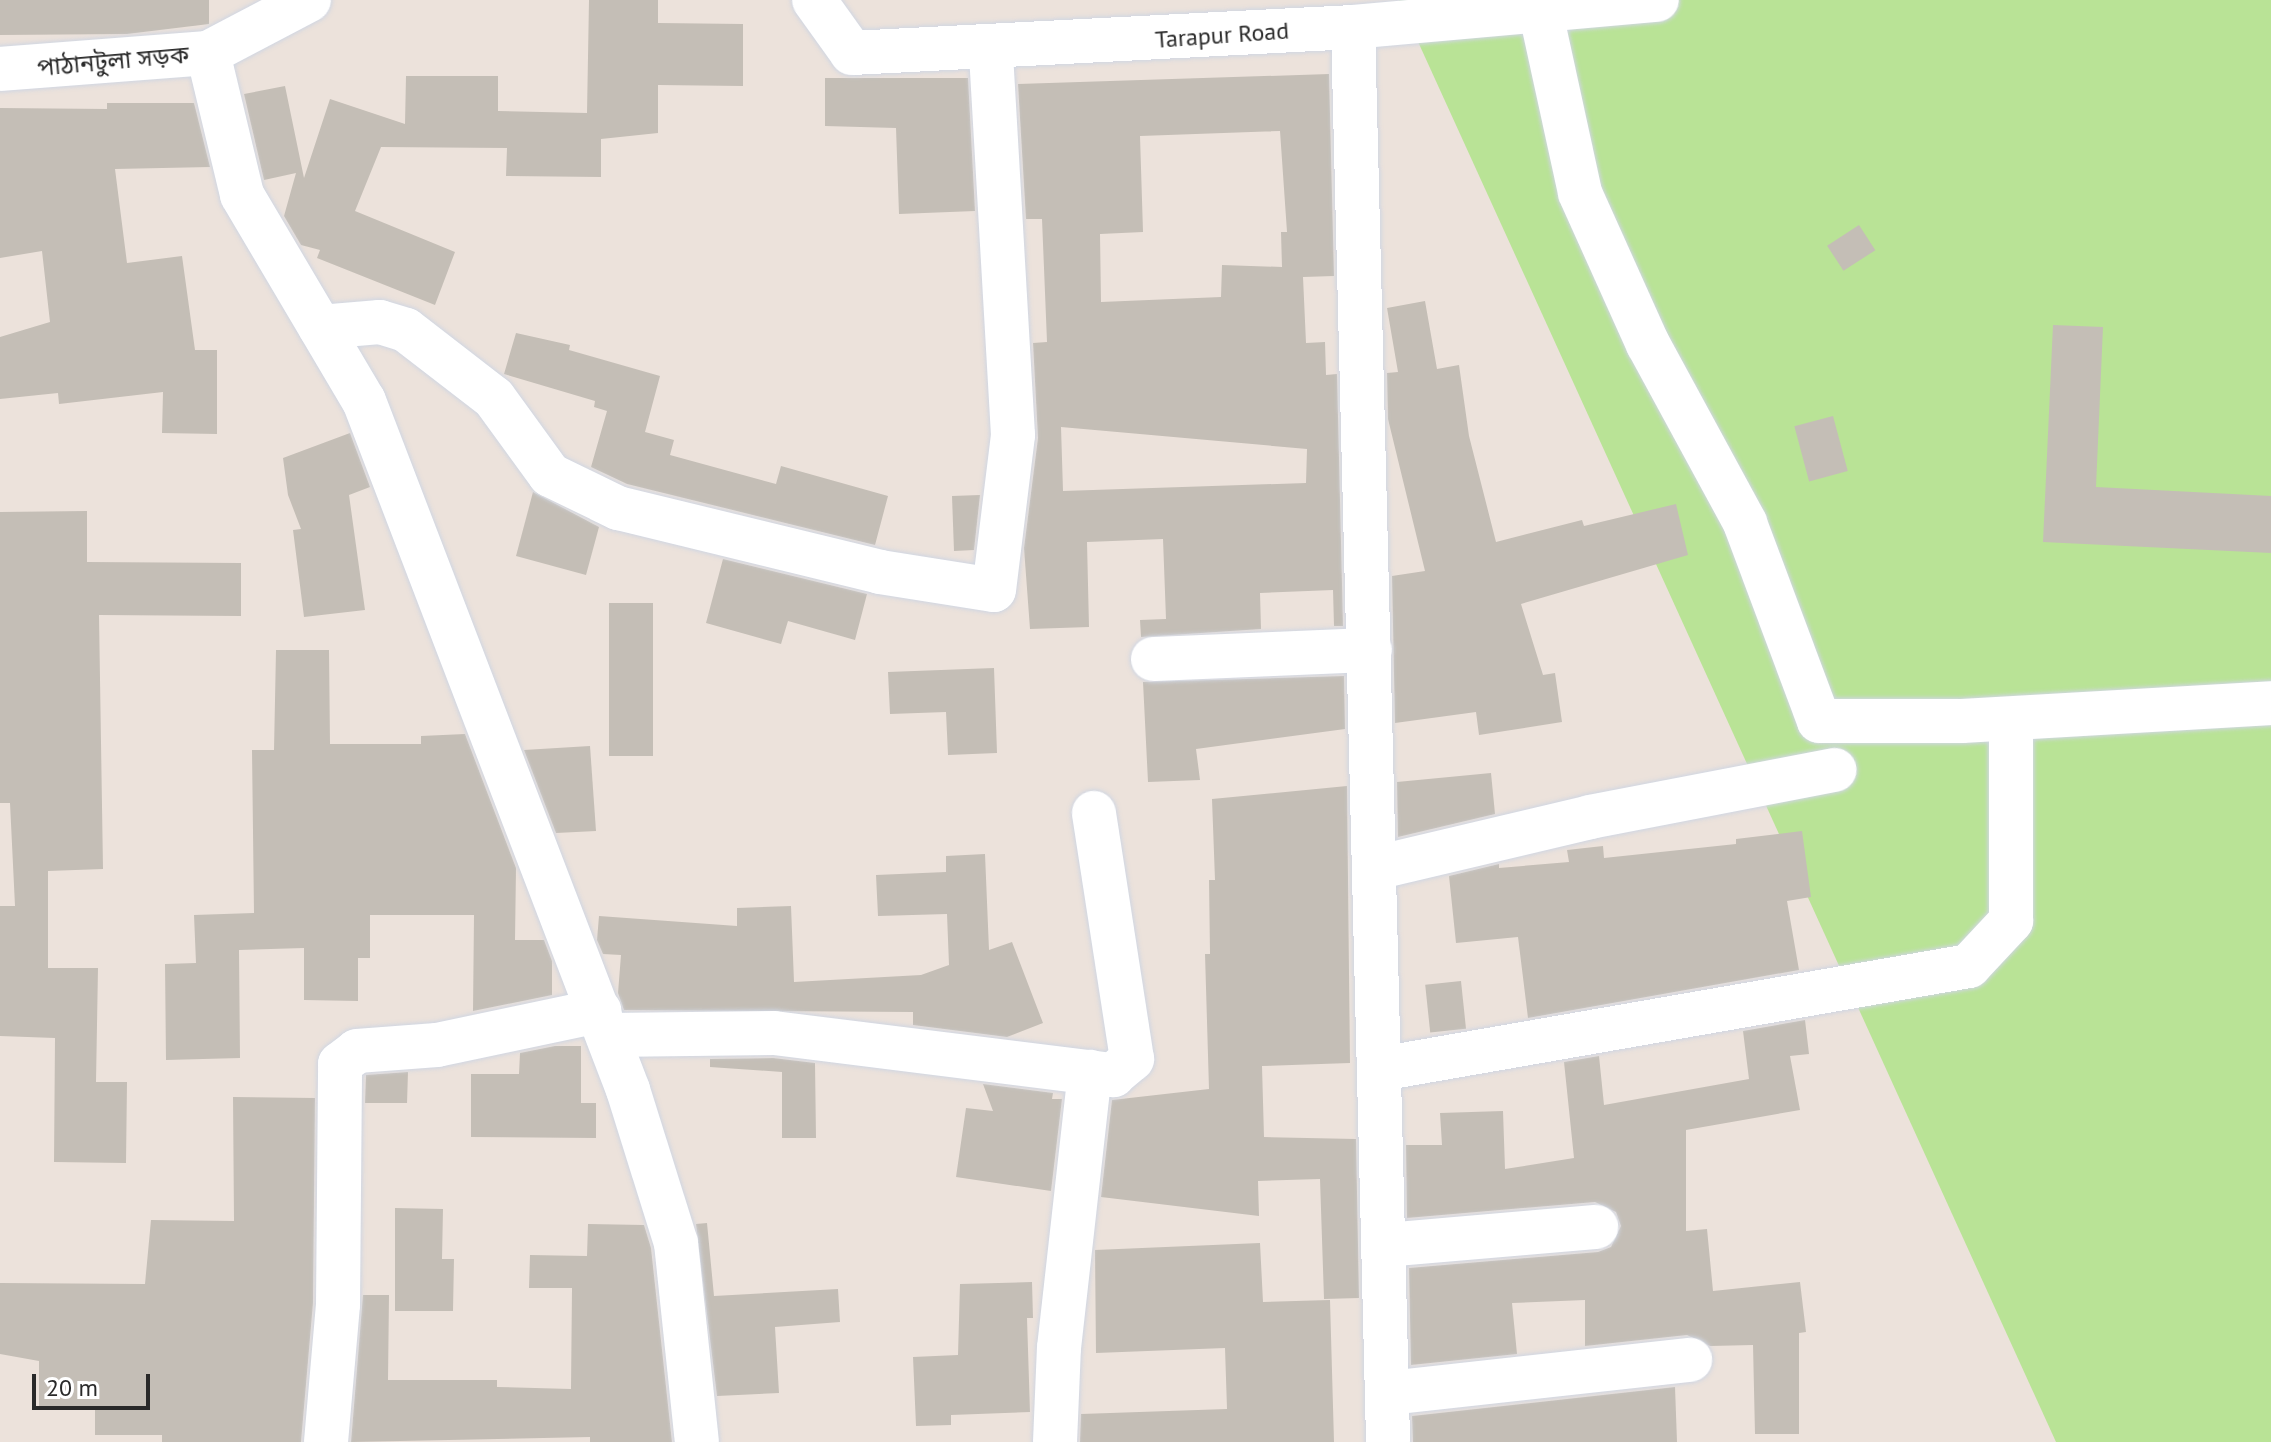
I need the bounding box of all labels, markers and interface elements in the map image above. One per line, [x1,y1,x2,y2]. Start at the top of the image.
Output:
street label: Tarapur Road [1154,16,1290,54]
street label: পাঠানটুলা সড়ক [36,40,190,82]
scale bar [36,1358,154,1408]
text: 20 m [46,1372,98,1403]

